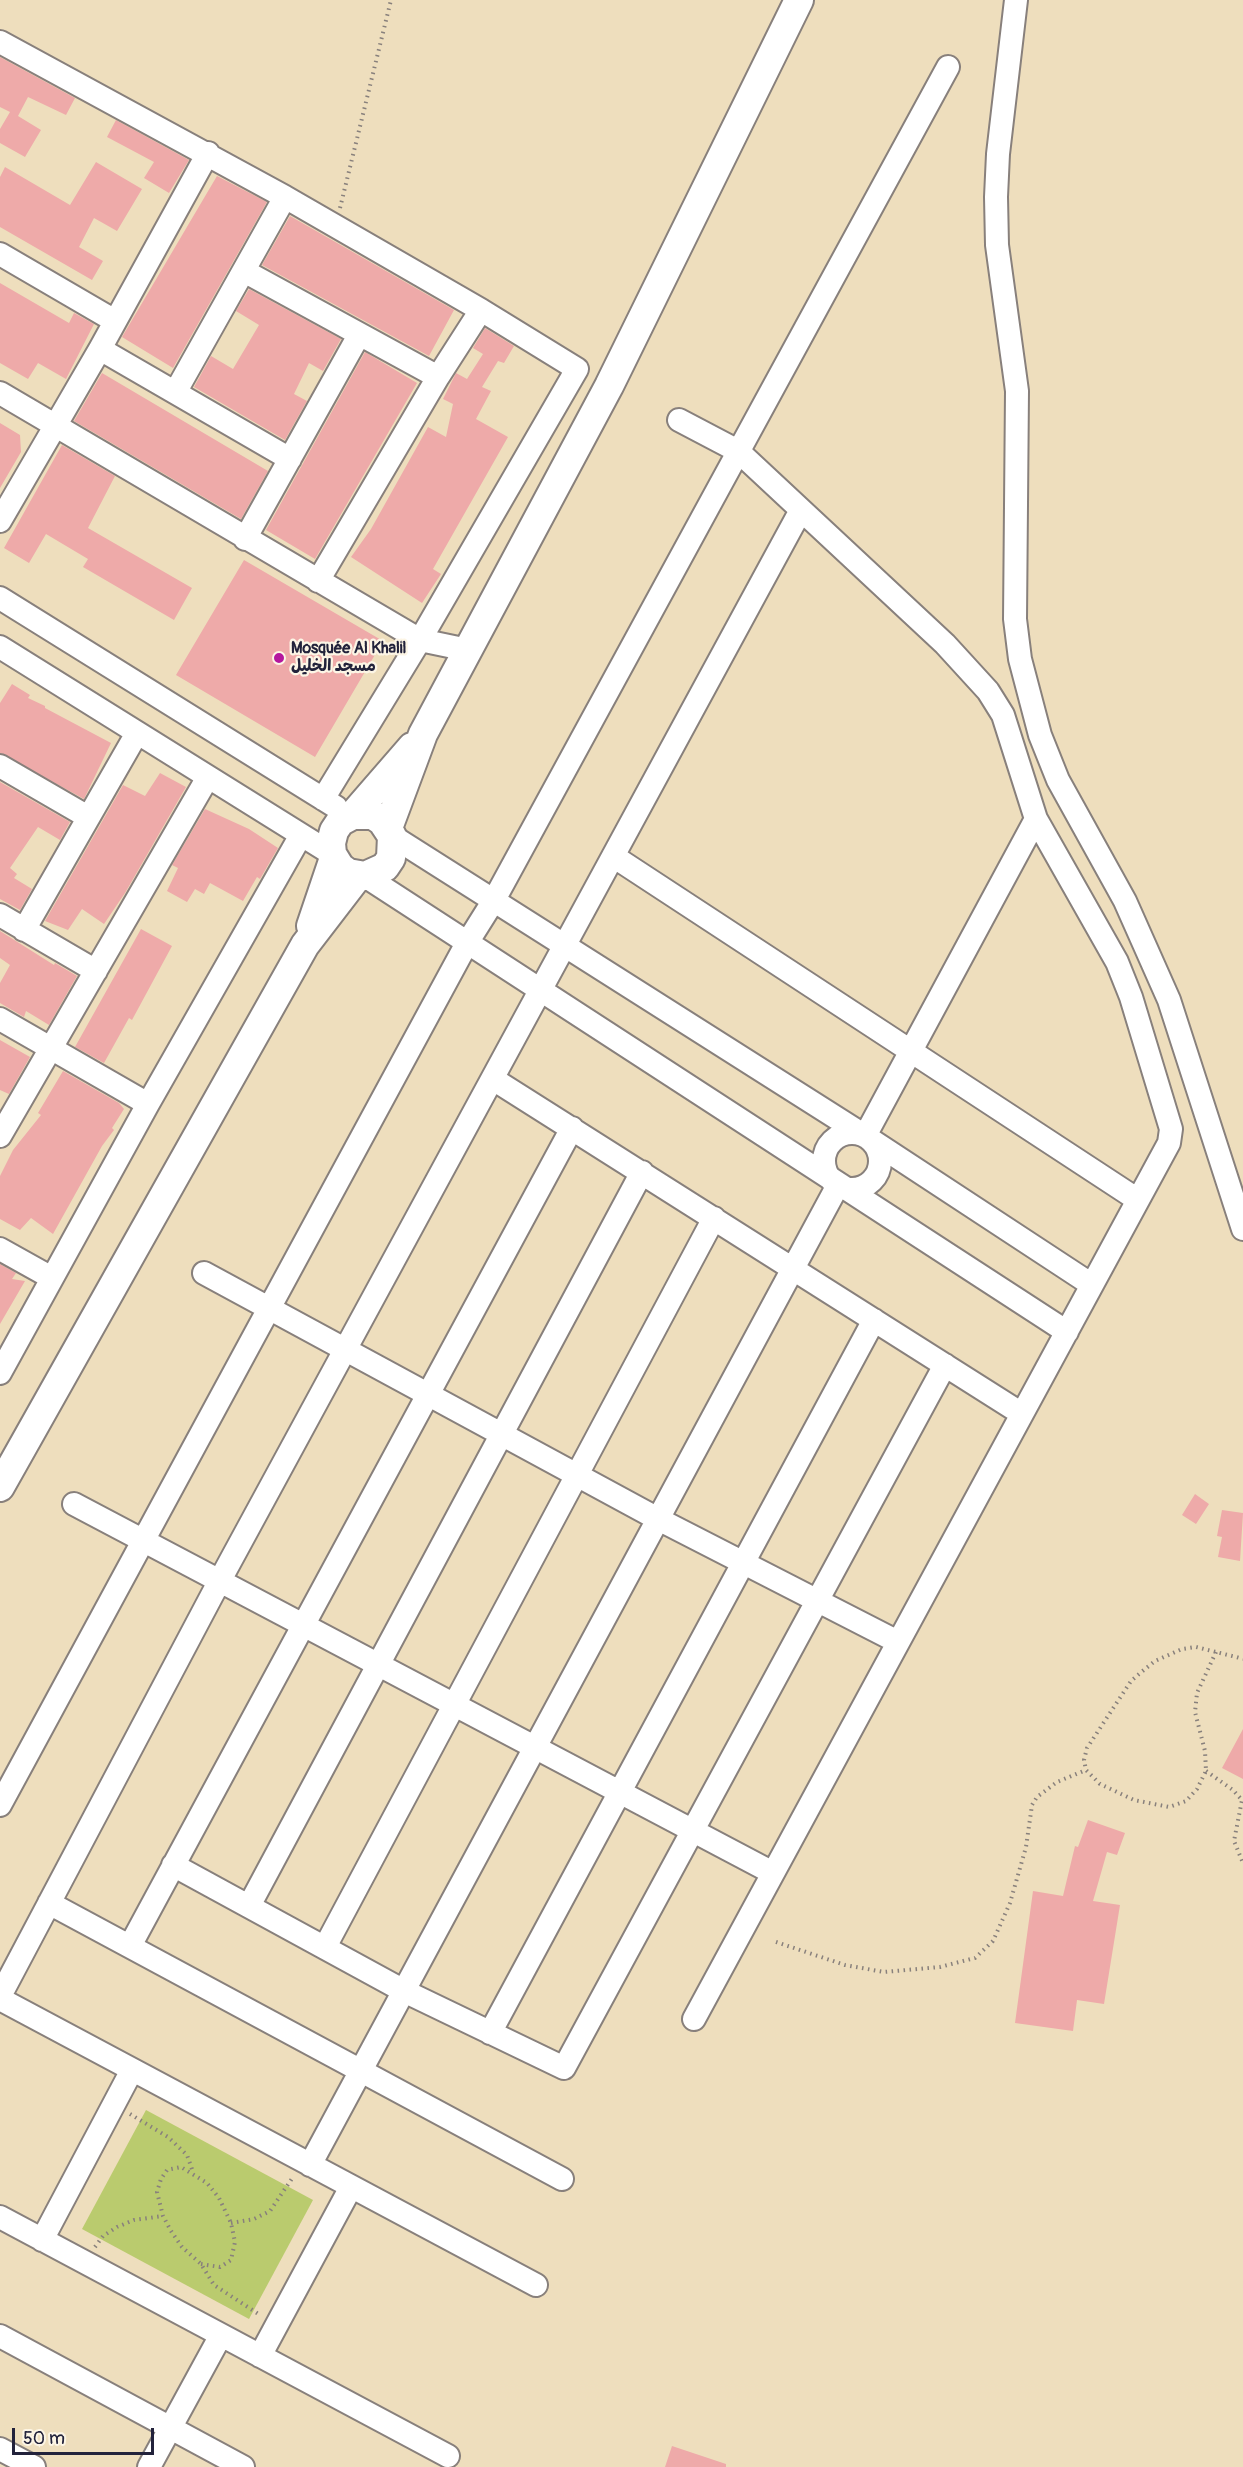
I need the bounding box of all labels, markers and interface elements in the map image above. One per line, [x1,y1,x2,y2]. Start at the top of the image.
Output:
place label: Mosquée Al Khalil مسجد الخليل [291,639,406,677]
marker: Mosquée Al Khalil مسجد الخليل [272,651,286,665]
scale bar [15,2416,158,2454]
text: 50 m [23,2427,65,2450]

